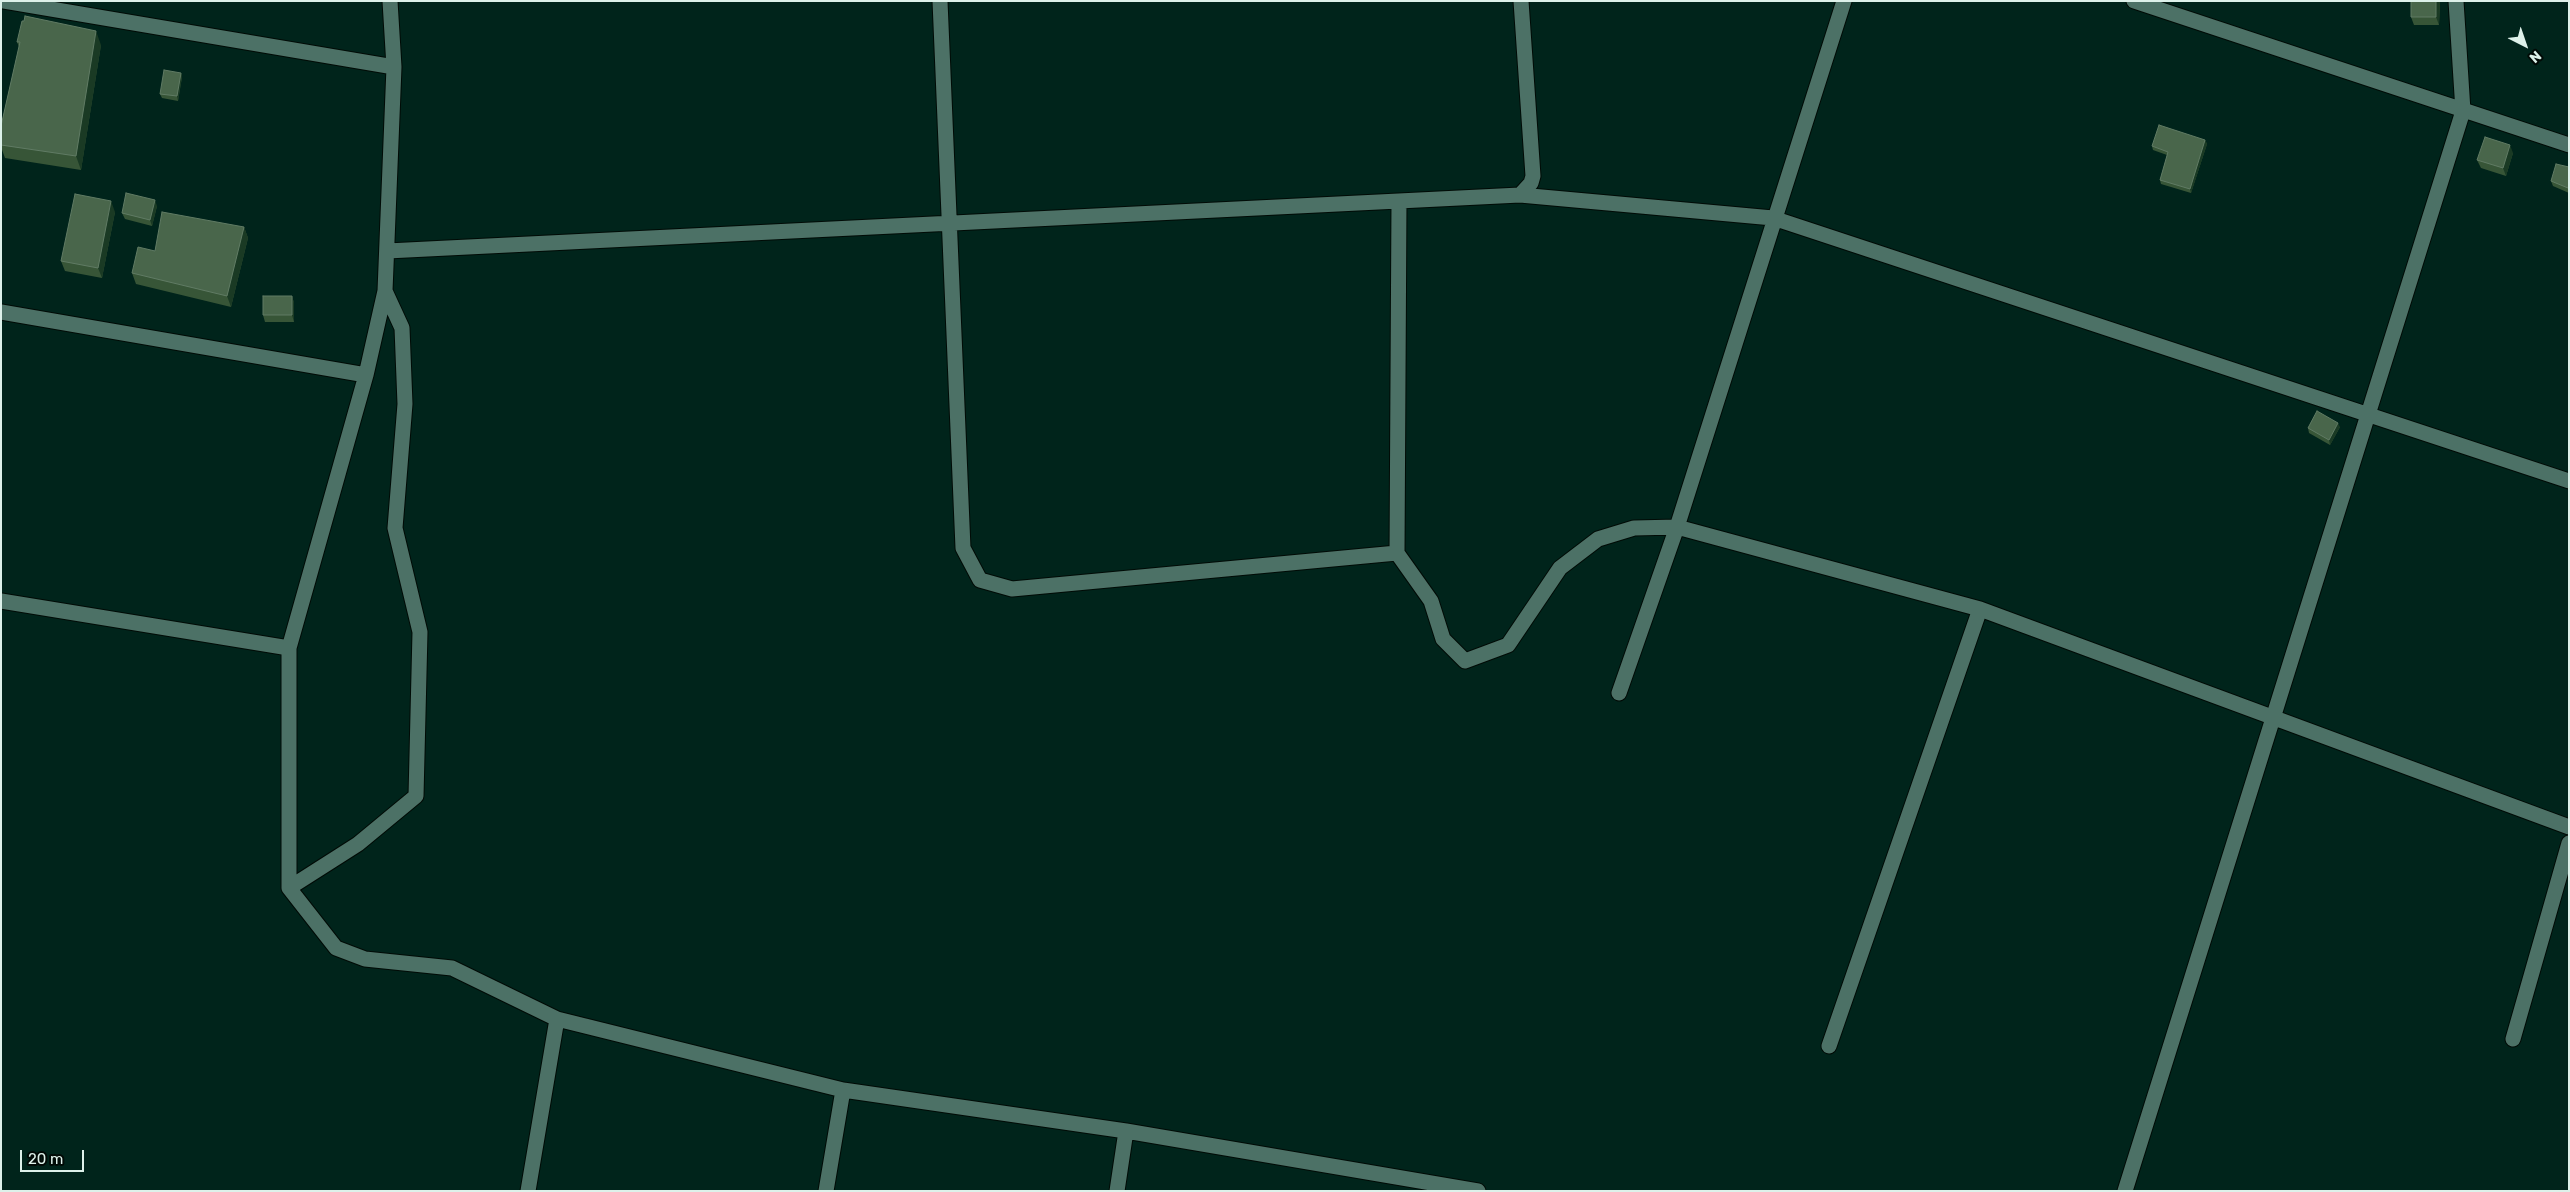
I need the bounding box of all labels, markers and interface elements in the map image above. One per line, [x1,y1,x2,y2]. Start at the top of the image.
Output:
north arrow [2500,20,2550,70]
text: N [2526,47,2545,66]
scale bar [22,1140,86,1172]
text: 20 m [28,1150,63,1168]

